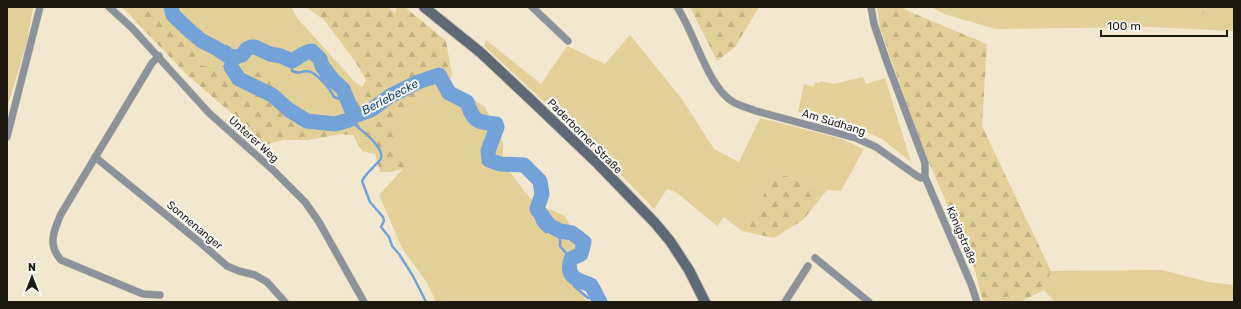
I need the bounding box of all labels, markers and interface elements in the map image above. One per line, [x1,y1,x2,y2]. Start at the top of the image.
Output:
scale bar [1101,12,1227,38]
text: 100 m [1107,19,1141,33]
water label: Berlebecke [359,76,421,118]
street label: Paderborner Straße [545,96,625,176]
street label: Am Südhang [800,107,867,138]
street label: Unterer Weg [226,114,281,165]
street label: Sonnenanger [164,198,226,253]
street label: Königstraße [944,204,979,266]
north arrow [12,257,52,297]
text: N [28,261,36,274]

